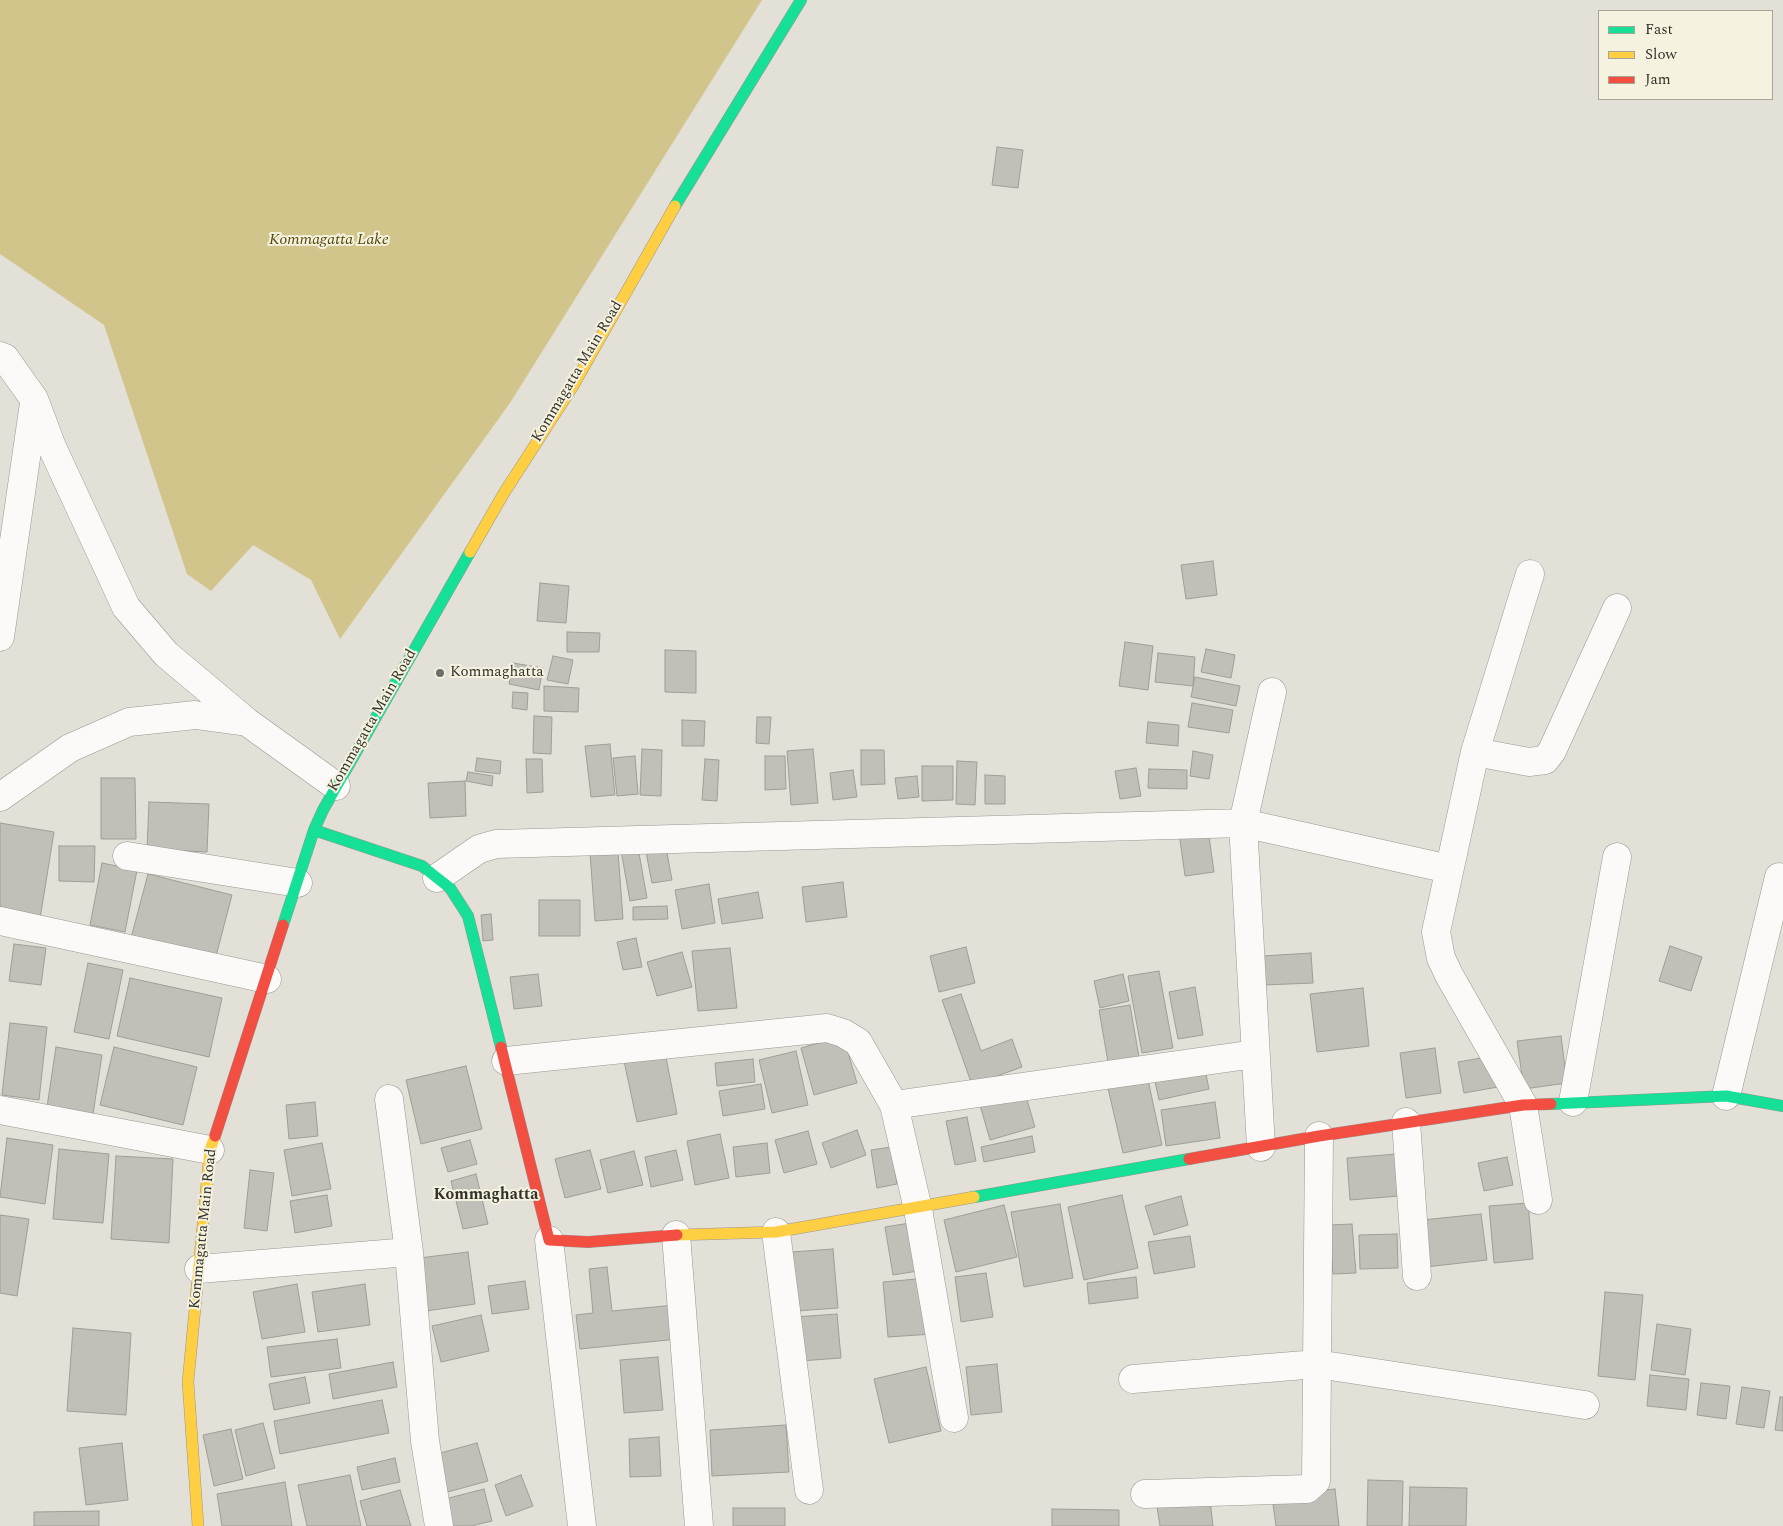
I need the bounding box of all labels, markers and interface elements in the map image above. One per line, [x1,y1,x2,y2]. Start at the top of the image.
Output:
legend [1598,10,1773,100]
text: Fast [1645,18,1673,41]
text: Slow [1645,43,1677,66]
text: Jam [1645,68,1671,91]
water label: Kommagatta Lake [269,231,389,251]
street label: Kommagatta Main Road [529,298,627,446]
street label: Kommagatta Main Road [325,647,421,795]
place label: Kommaghatta [450,664,544,682]
marker: Kommaghatta [434,667,446,679]
street label: Kommagatta Main Road [187,1148,221,1310]
district label: Kommaghatta [433,1186,539,1206]

